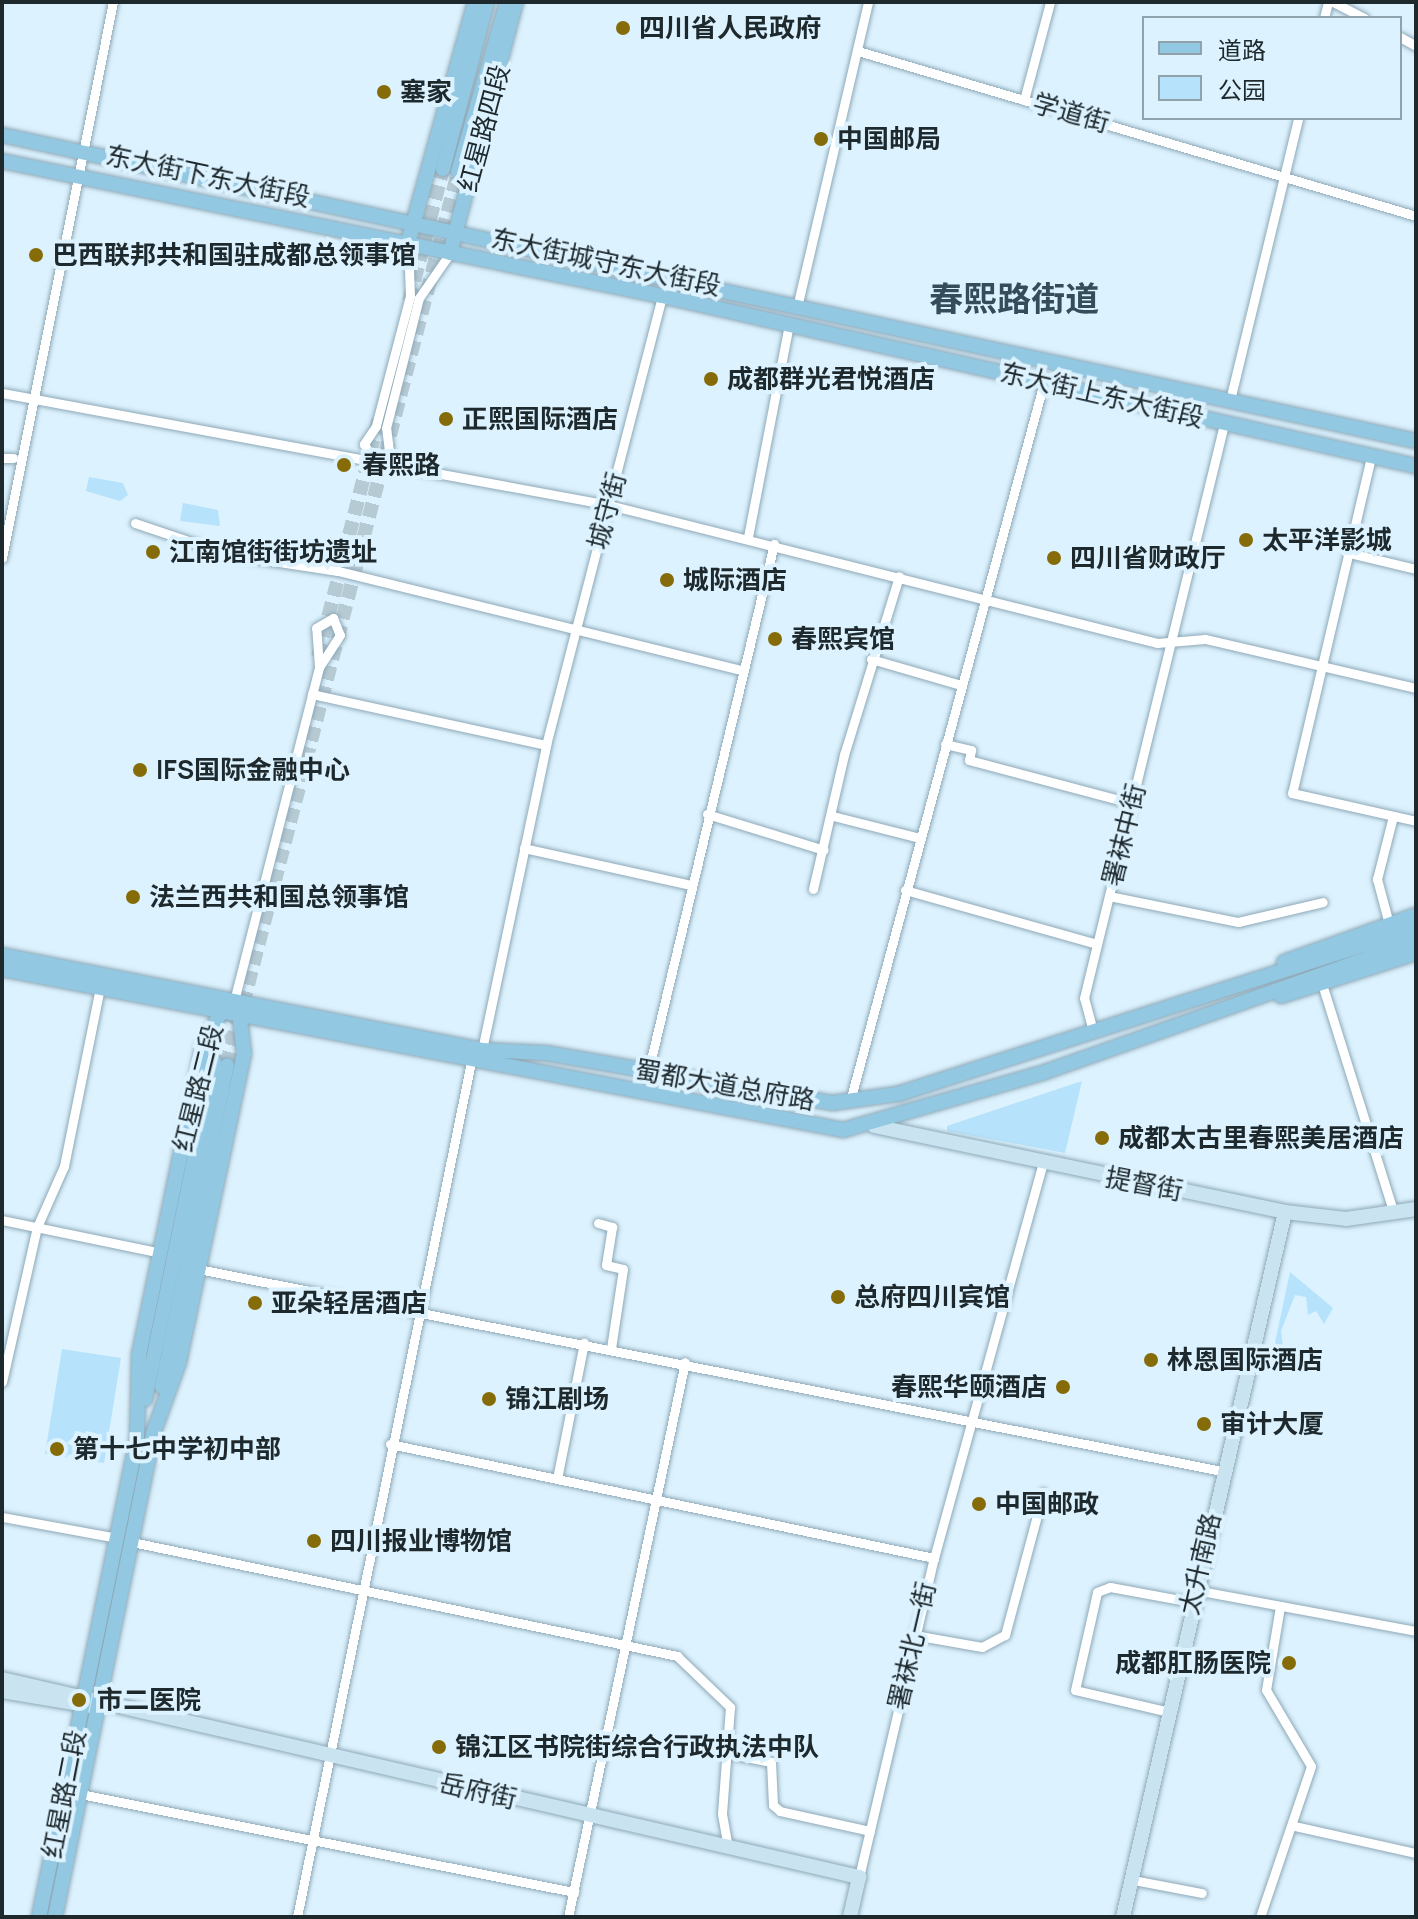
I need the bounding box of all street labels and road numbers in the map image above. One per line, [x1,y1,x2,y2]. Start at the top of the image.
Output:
street label: 红星路四段 [452,61,516,195]
street label: 学道街 [1029,87,1113,139]
street label: 东大街下东大街段 [103,139,313,213]
street label: 东大街城守东大街段 [488,222,724,302]
street label: 东大街上东大街段 [997,356,1207,434]
street label: 城守街 [582,469,632,553]
street label: 署袜中街 [1096,781,1152,889]
street label: 红星路二段 [167,1021,229,1155]
street label: 蜀都大道总府路 [633,1054,817,1116]
street label: 提督街 [1103,1161,1185,1207]
street label: 太升南路 [1173,1510,1227,1618]
street label: 署袜北一街 [882,1579,942,1713]
street label: 红星路二段 [36,1727,92,1861]
street label: 岳府街 [436,1767,520,1815]

